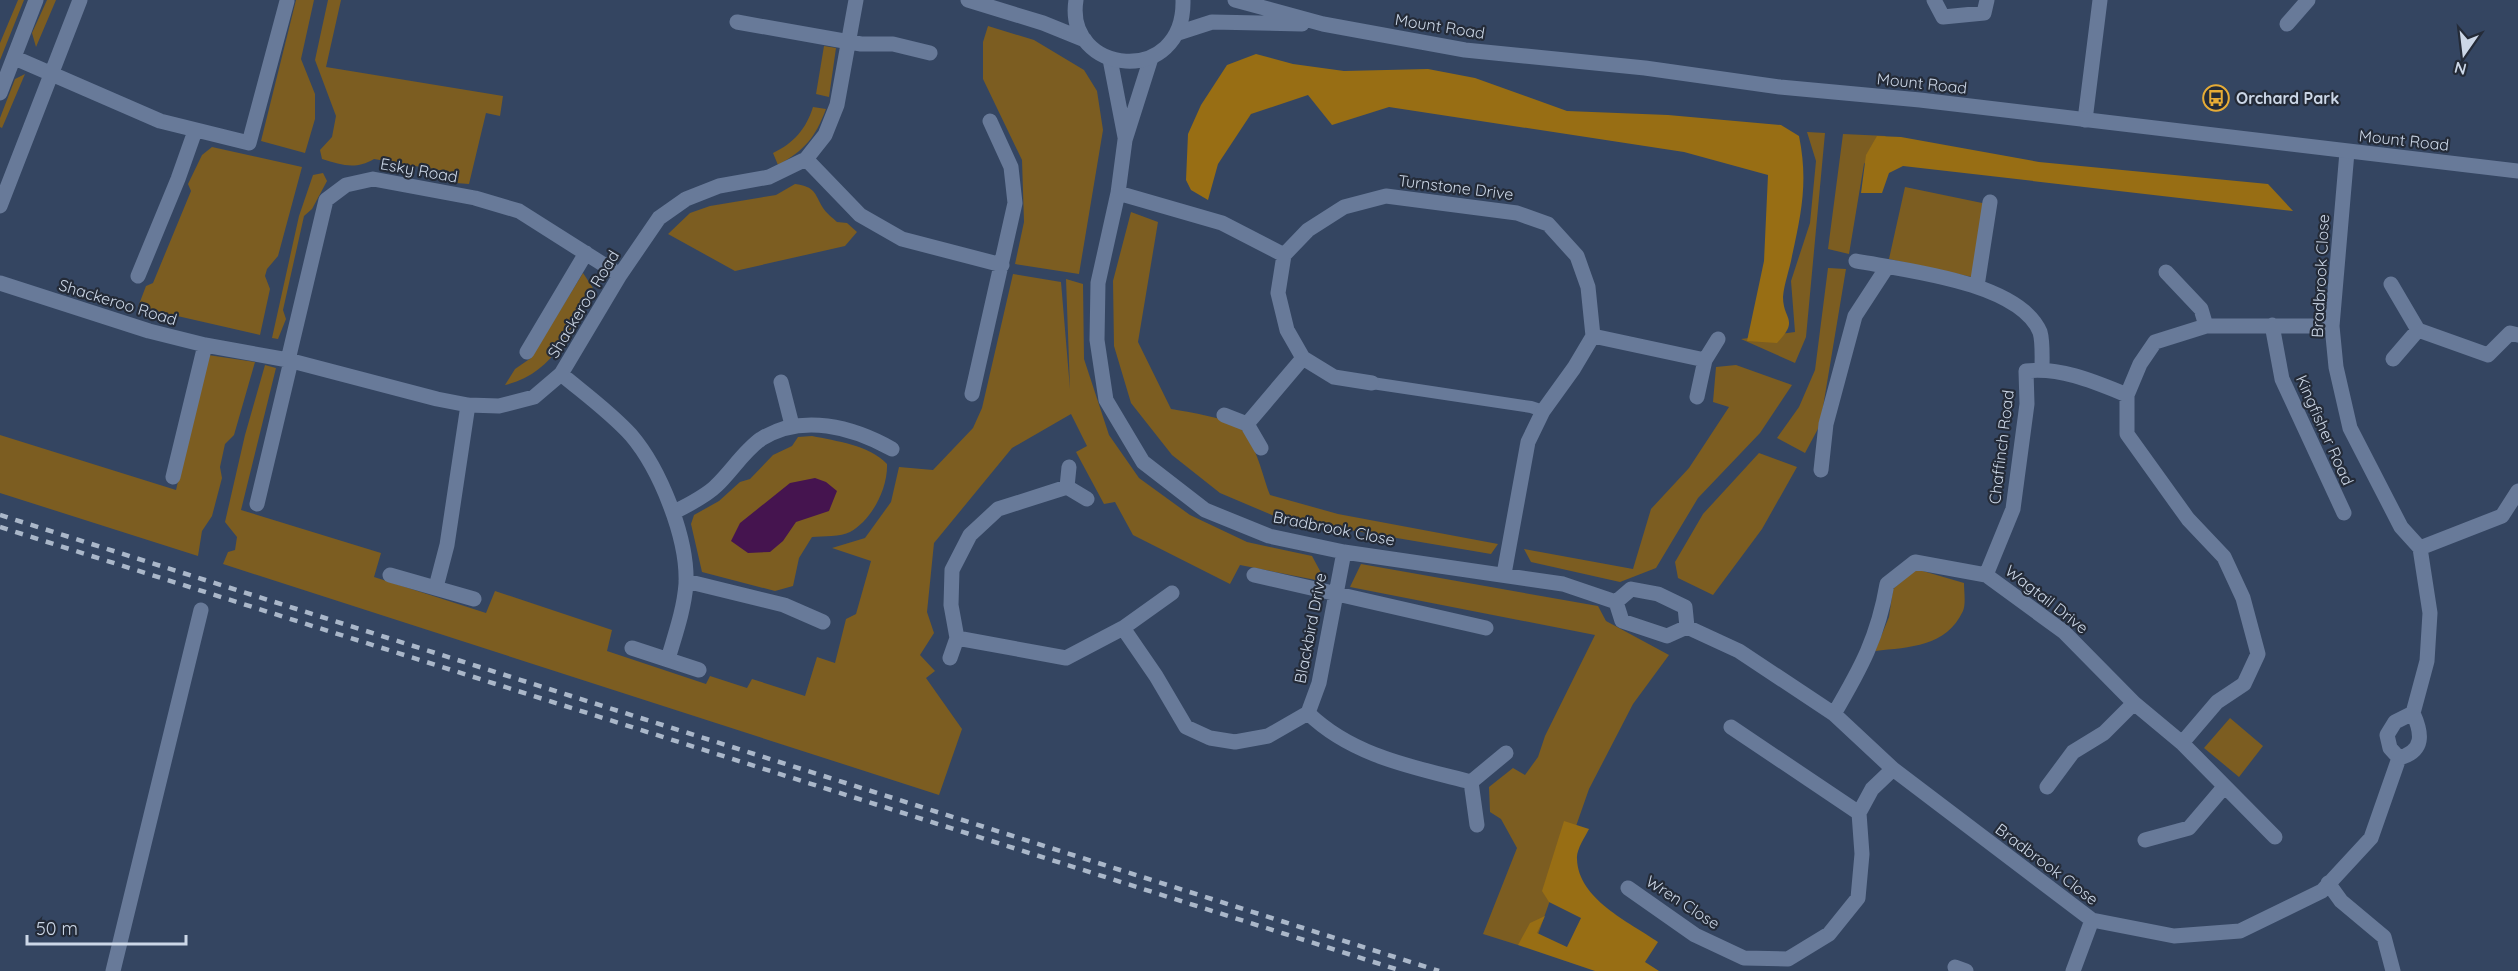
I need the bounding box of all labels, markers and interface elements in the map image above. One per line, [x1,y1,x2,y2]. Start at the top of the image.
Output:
street label: Mount Road [1394,9,1486,43]
north arrow [2434,24,2494,84]
text: N [2452,57,2468,80]
street label: Mount Road [1876,68,1968,98]
bus stop icon: Orchard Park [2201,83,2231,113]
place label: Orchard Park [2236,88,2339,108]
street label: Mount Road [2358,125,2450,155]
street label: Esky Road [379,153,459,187]
street label: Turnstone Drive [1397,170,1515,204]
street label: Bradbrook Close [2307,214,2333,338]
street label: Shackeroo Road [543,246,623,362]
street label: Shackeroo Road [56,275,180,329]
street label: Kingfisher Road [2292,372,2358,488]
street label: Chaffinch Road [1984,389,2018,505]
street label: Bradbrook Close [1271,506,1397,550]
street label: Wagtail Drive [2001,560,2093,638]
street label: Blackbird Drive [1289,571,1331,685]
street label: Bradbrook Close [1992,819,2102,909]
street label: Wren Close [1642,871,1724,933]
scale bar [27,908,186,946]
text: 50 m [36,917,78,940]

